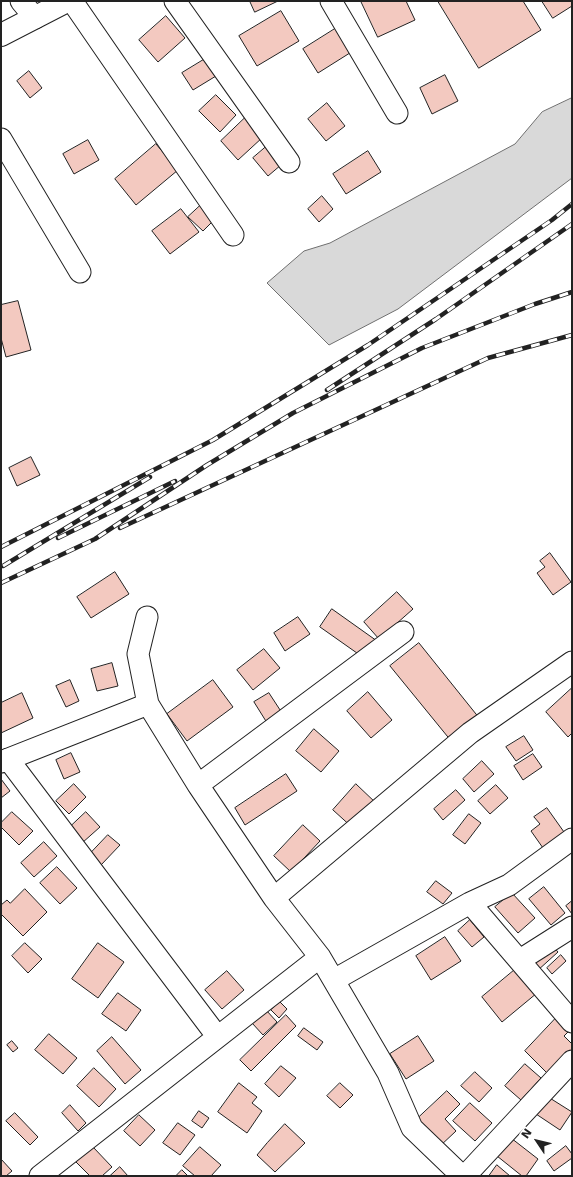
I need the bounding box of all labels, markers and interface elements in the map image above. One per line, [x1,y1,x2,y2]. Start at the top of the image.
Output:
north arrow [517,1121,557,1161]
text: N [519,1126,535,1141]

